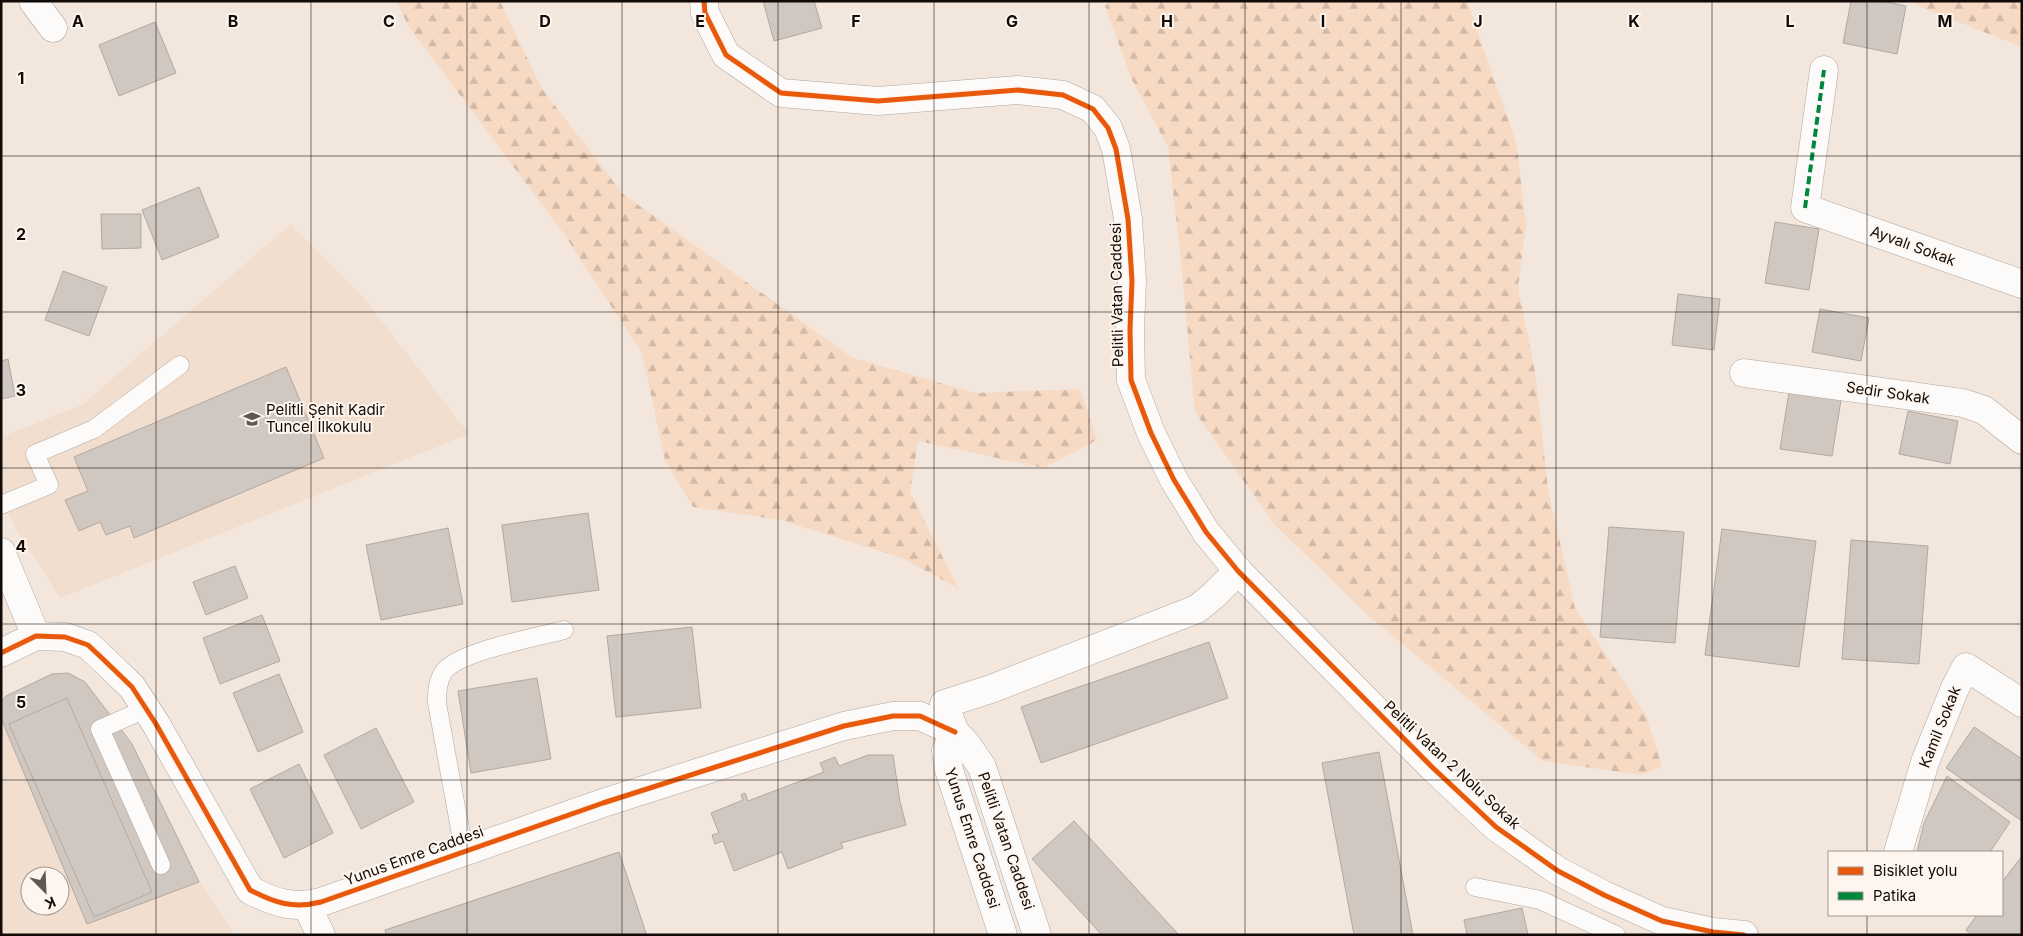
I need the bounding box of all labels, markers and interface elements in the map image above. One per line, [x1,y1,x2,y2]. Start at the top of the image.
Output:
text: A [72,11,84,31]
text: B [228,11,238,31]
text: C [383,11,395,31]
text: D [539,11,551,31]
text: E [695,11,705,31]
text: F [851,11,861,31]
text: G [1006,11,1018,31]
text: H [1161,11,1173,31]
text: I [1321,11,1325,31]
text: J [1473,11,1483,31]
text: K [1628,11,1640,31]
text: L [1785,11,1795,31]
text: M [1938,11,1952,31]
text: 1 [18,68,24,88]
street label: Ayvalı Sokak [1868,221,1959,270]
street label: Pelitli Vatan Caddesi [1106,223,1127,367]
text: 2 [16,224,26,244]
street label: Sedir Sokak [1845,377,1932,408]
text: 3 [16,380,26,400]
place label: Pelitli Şehit Kadir Tuncel İlkokulu [266,400,385,436]
school or university icon: Pelitli Şehit Kadir Tuncel İlkokulu [242,409,262,429]
text: 4 [16,536,27,556]
street label: Kamil Sokak [1915,682,1965,771]
text: 5 [16,692,26,712]
street label: Pelitli Vatan 2 Nolu Sokak [1380,696,1525,834]
street label: Yunus Emre Caddesi [941,765,1004,911]
street label: Pelitli Vatan Caddesi [974,769,1039,912]
street label: Yunus Emre Caddesi [342,821,486,890]
legend [1828,851,2003,916]
text: Bisiklet yolu [1873,861,1957,880]
north arrow [20,866,70,916]
text: Patika [1873,886,1916,905]
text: K [42,894,59,913]

